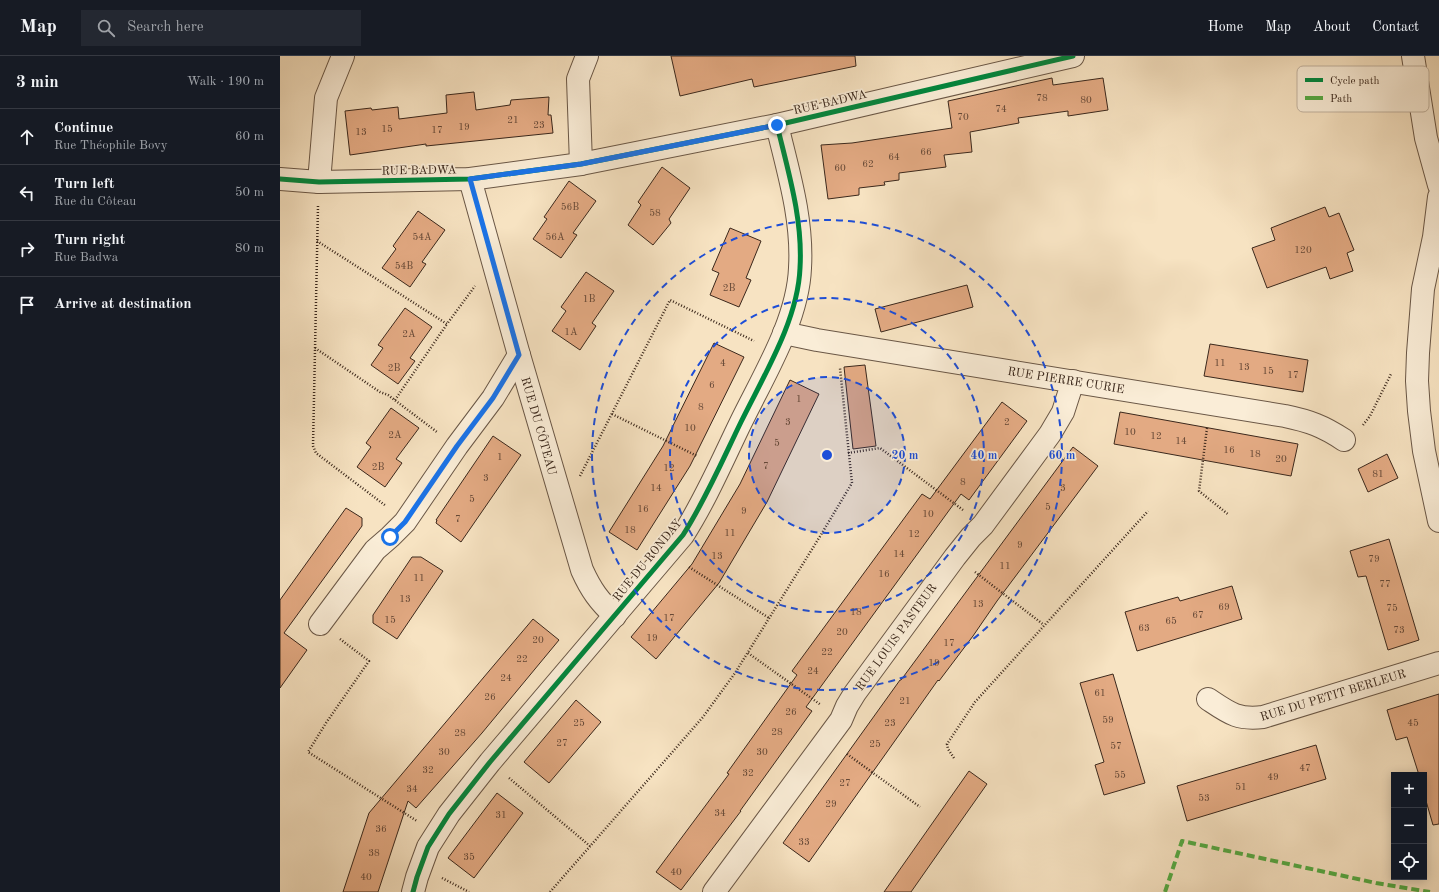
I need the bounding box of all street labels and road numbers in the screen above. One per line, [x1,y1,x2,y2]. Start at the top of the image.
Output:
street label: RUE BADWA [792,89,868,117]
street label: RUE BADWA [381,164,457,178]
street label: RUE PIERRE CURIE [1007,366,1125,396]
street label: RUE DU CÔTEAU [518,375,561,477]
street label: RUE DU RONDAY [611,517,685,604]
street label: RUE LOUIS PASTEUR [854,582,940,693]
street label: RUE DU PETIT BERLEUR [1259,668,1408,724]

